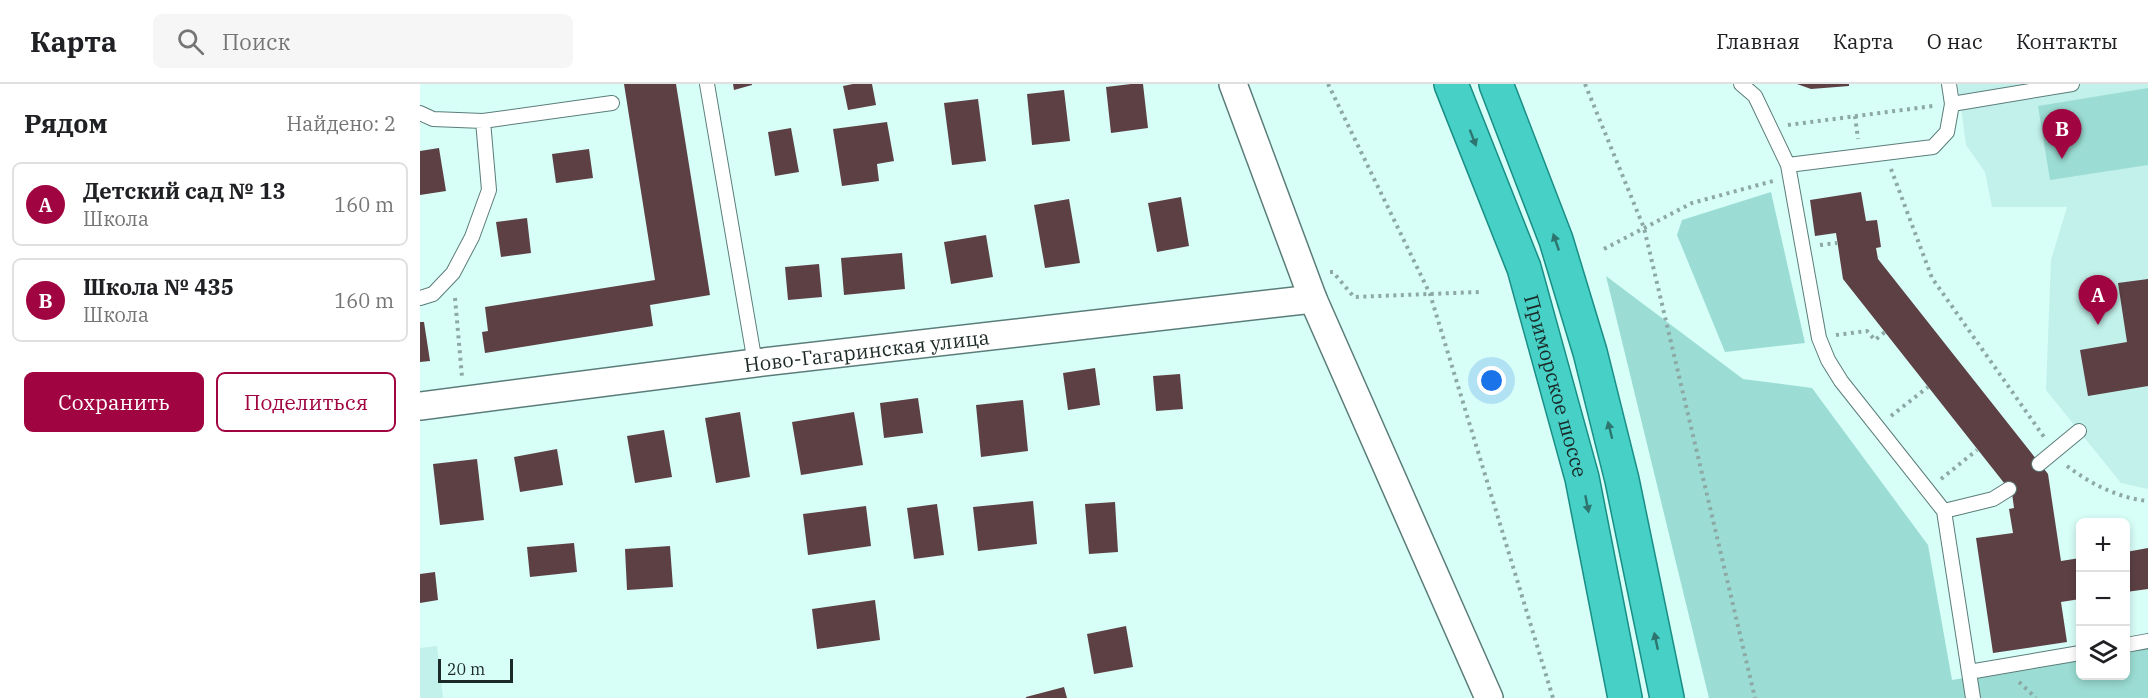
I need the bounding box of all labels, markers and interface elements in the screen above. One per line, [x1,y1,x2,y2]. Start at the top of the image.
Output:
search box [153,14,573,68]
text: Карта [30,23,117,60]
icon: search [174,25,207,58]
text: Поиск [222,27,290,56]
text: Главная [1716,27,1800,55]
text: Карта [1833,27,1894,55]
text: О нас [1927,27,1983,55]
text: Контакты [2016,27,2118,55]
text: Рядом [24,106,108,140]
text: Найдено: 2 [287,110,396,137]
pin: B [2042,110,2082,159]
one-way arrow [1468,130,1478,148]
text: Детский сад № 13 [83,176,286,205]
text: A [39,191,52,218]
text: 160 m [334,191,394,218]
text: Школа [83,205,149,232]
one-way arrow [1551,233,1560,251]
text: Школа № 435 [83,272,234,301]
pin: A [2078,276,2118,325]
text: B [38,287,53,314]
text: 160 m [334,287,394,314]
street label: Приморское шоссе [1518,291,1595,480]
text: Школа [83,301,149,328]
street label: Ново-Гагаринская улица [742,323,991,378]
your location [1477,366,1506,395]
button: Сохранить [24,372,204,432]
button: Поделиться [216,372,396,432]
one-way arrow [1604,421,1614,439]
one-way arrow [1583,495,1593,514]
map controls [2076,518,2130,680]
button: + [2076,518,2130,572]
button: − [2076,572,2130,626]
button: layers [2076,626,2130,680]
one-way arrow [1651,631,1661,650]
scale bar [438,656,513,684]
text: 20 m [447,659,485,679]

